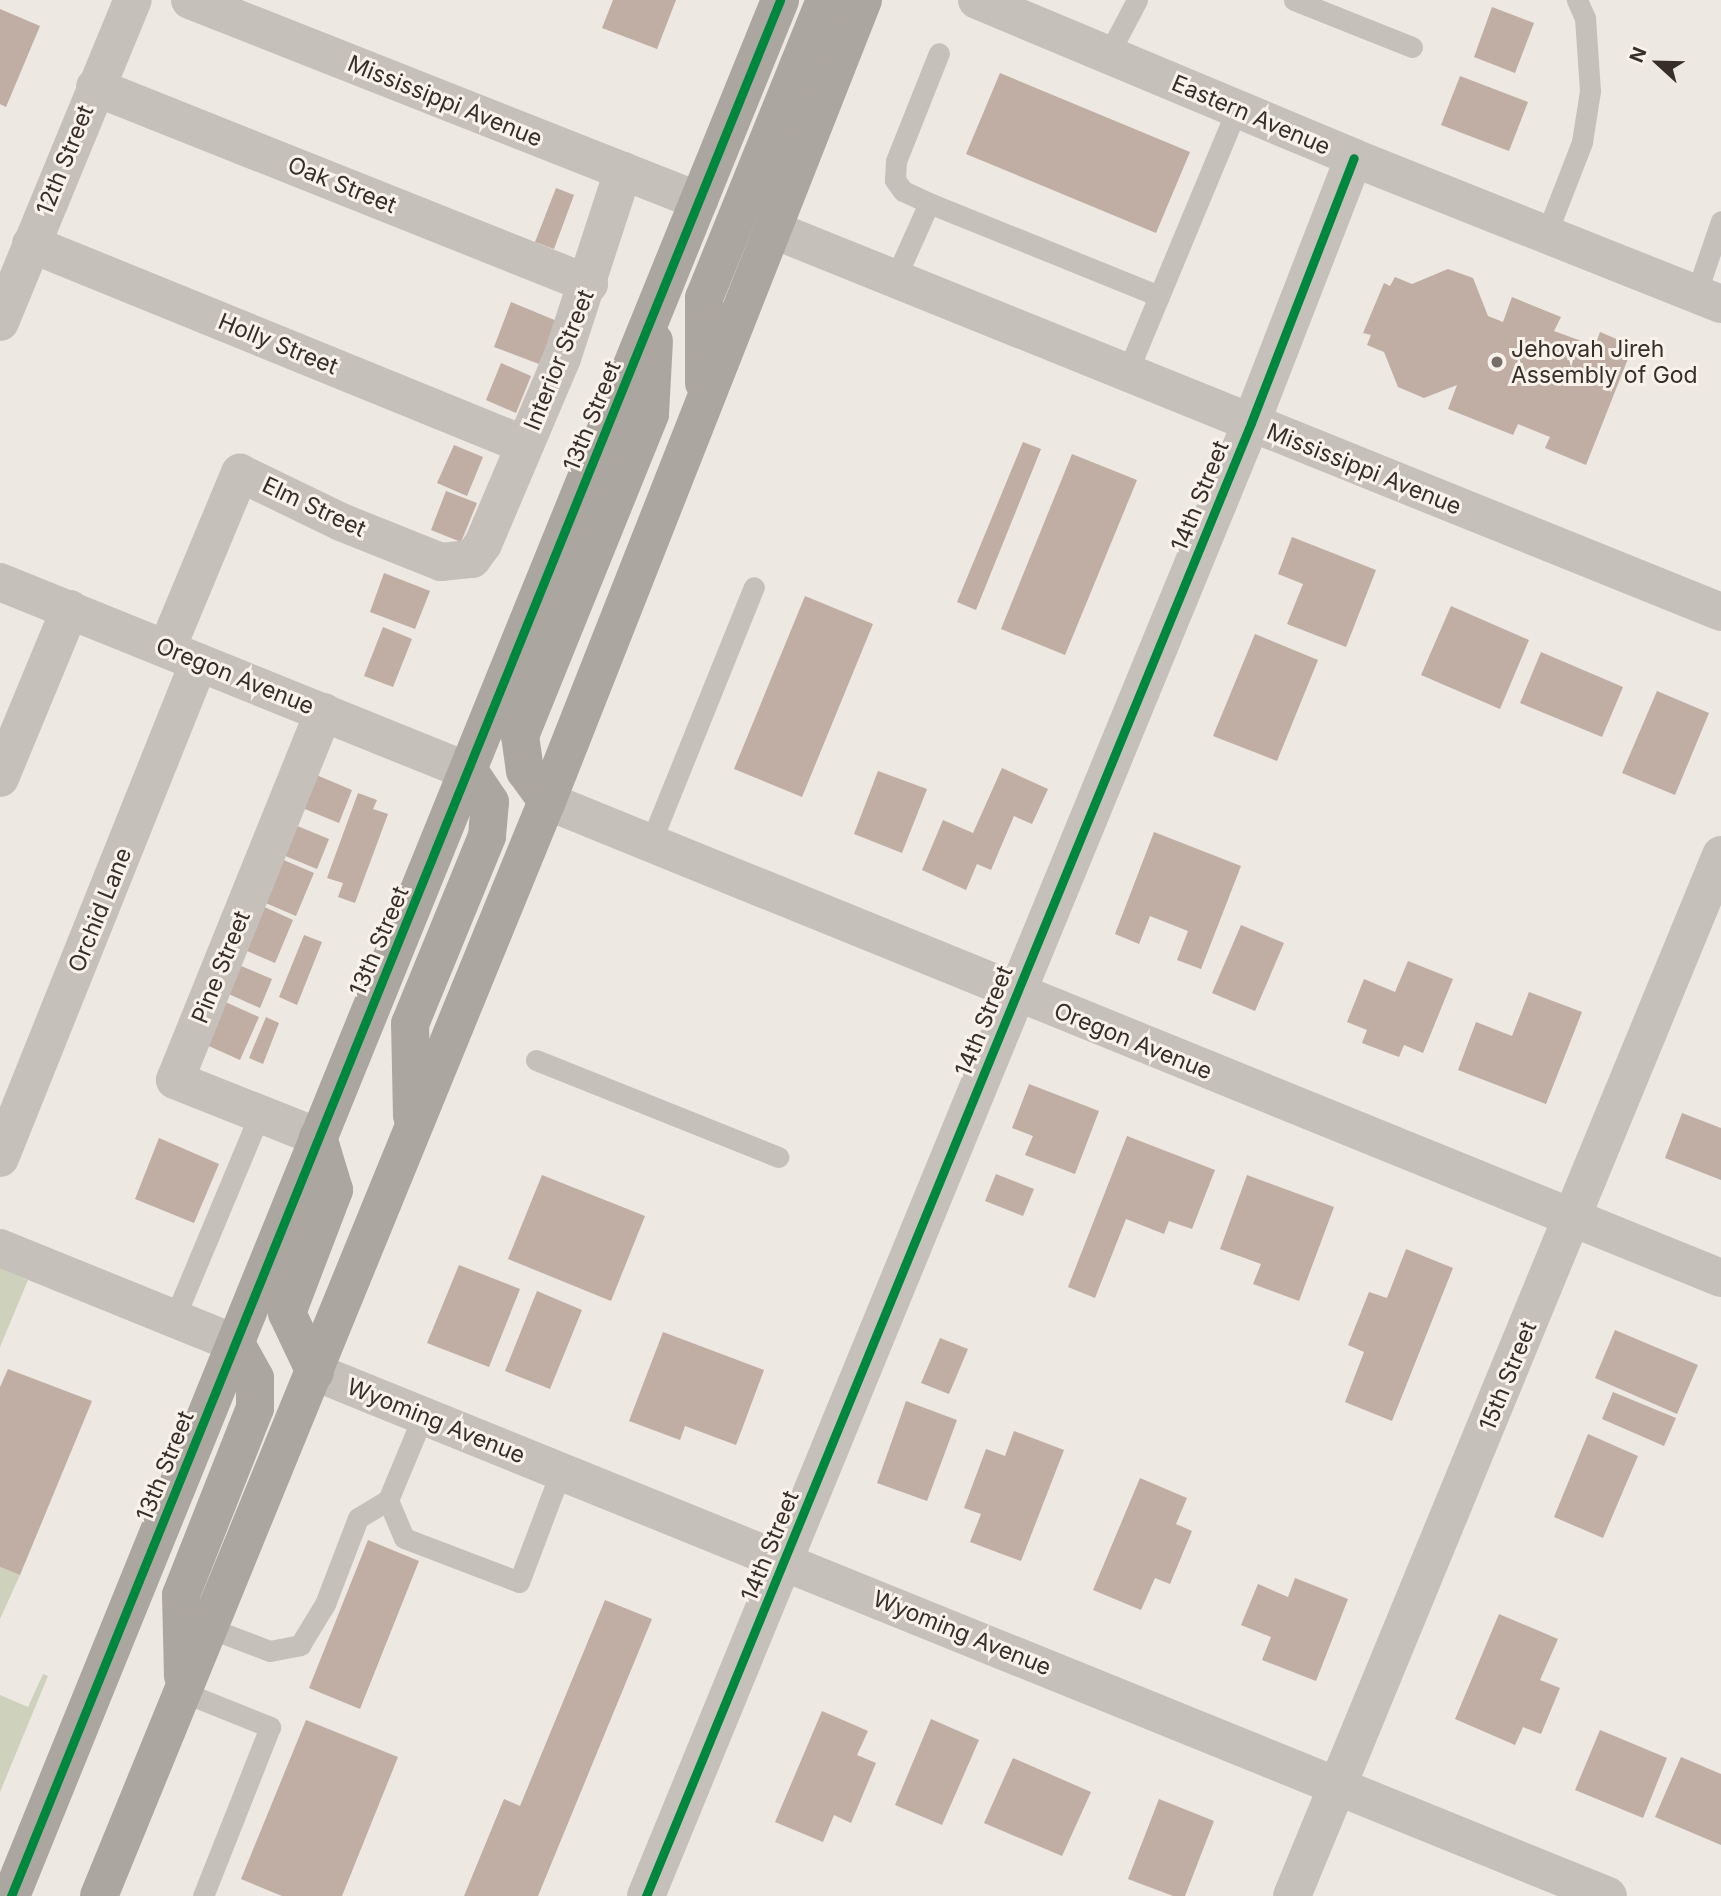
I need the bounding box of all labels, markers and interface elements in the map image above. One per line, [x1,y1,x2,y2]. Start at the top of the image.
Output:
north arrow [1623,28,1693,98]
text: N [1625,44,1651,66]
street label: Mississippi Avenue [344,49,546,153]
street label: Eastern Avenue [1168,69,1334,161]
street label: 12th Street [31,101,99,219]
street label: Oak Street [284,151,400,219]
street label: Interior Street [518,286,600,434]
street label: Holly Street [214,308,342,380]
place label: Jehovah Jireh Assembly of God [1511,335,1698,389]
marker: Jehovah Jireh Assembly of God [1489,354,1505,370]
street label: 13th Street [557,357,627,475]
street label: Mississippi Avenue [1263,417,1465,521]
street label: 14th Street [1165,437,1235,555]
street label: Elm Street [258,471,370,543]
street label: Oregon Avenue [152,632,318,720]
street label: Orchid Lane [63,844,137,976]
street label: 13th Street [344,882,414,1000]
street label: Pine Street [186,907,256,1027]
street label: 14th Street [949,962,1019,1080]
street label: Oregon Avenue [1050,997,1216,1085]
street label: 15th Street [1474,1317,1542,1435]
street label: Wyoming Avenue [343,1373,529,1469]
street label: 13th Street [130,1407,200,1525]
street label: 14th Street [735,1487,805,1605]
street label: Wyoming Avenue [869,1585,1055,1681]

